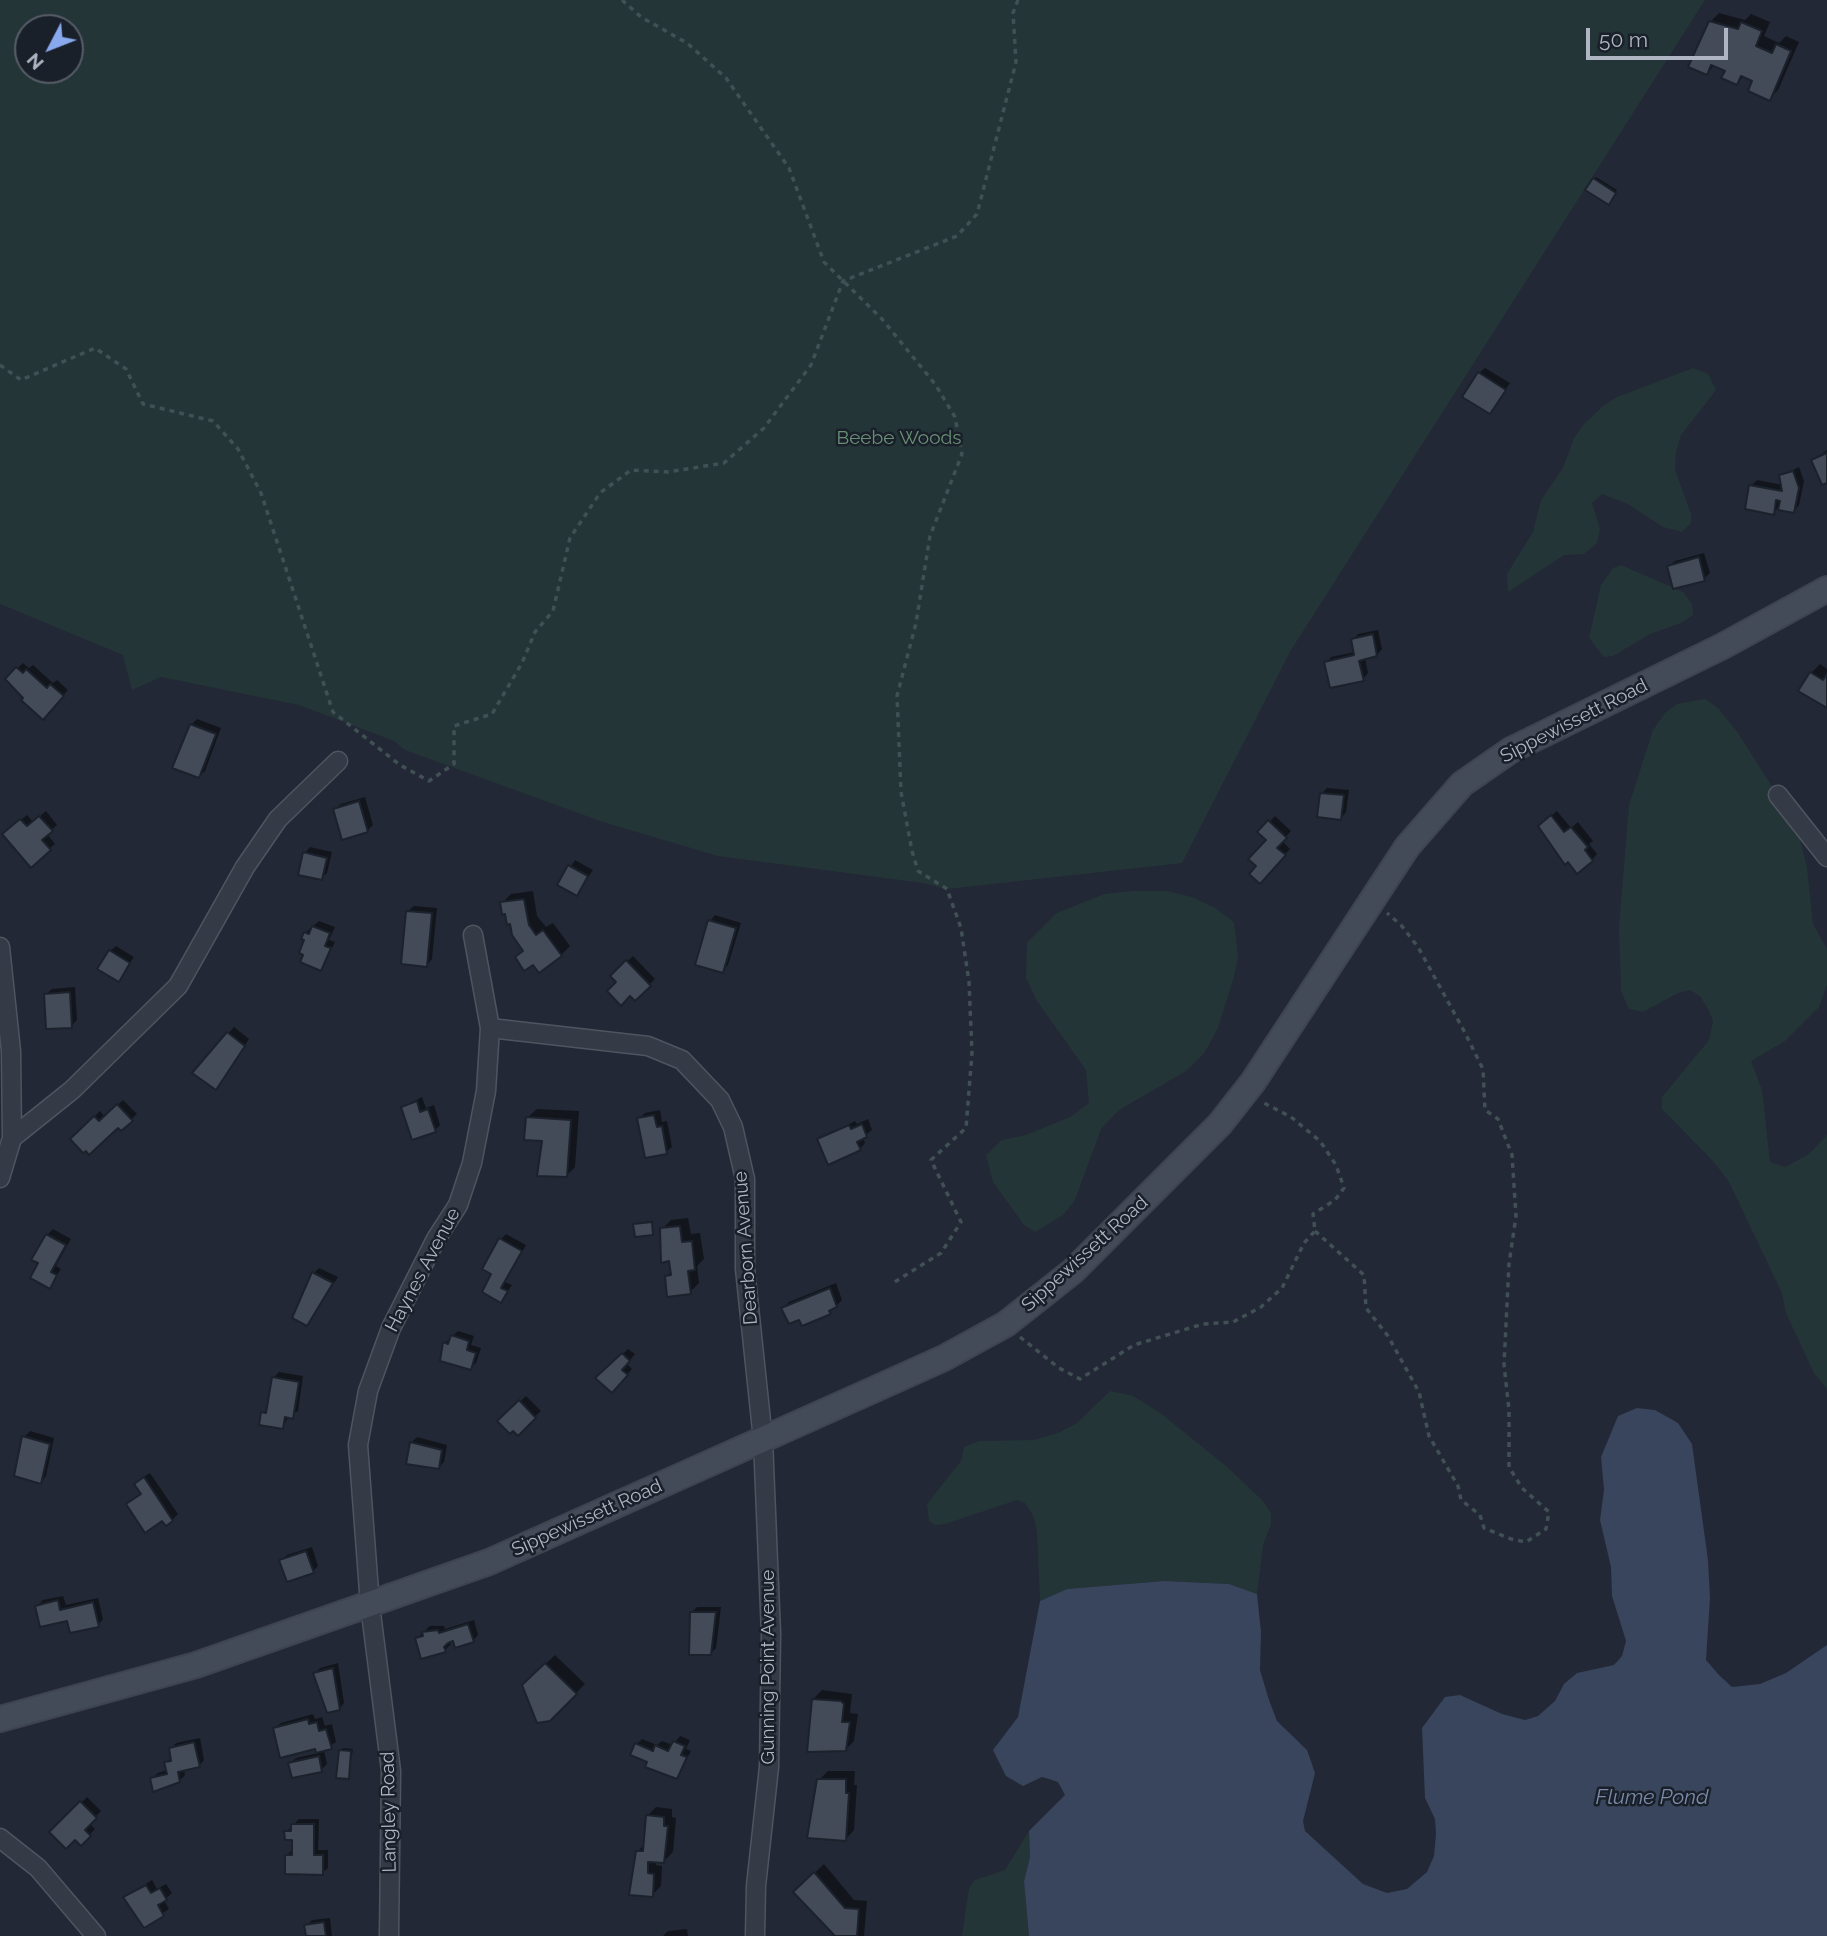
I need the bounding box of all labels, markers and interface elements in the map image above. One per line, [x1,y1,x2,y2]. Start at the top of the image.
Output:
north arrow [14,14,84,84]
scale bar [1589,14,1731,58]
text: 50 m [1599,27,1648,52]
text: N [22,49,48,74]
park label: Beebe Woods [837,427,961,449]
street label: Sippewissett Road [1497,674,1651,768]
street label: Dearborn Avenue [729,1170,763,1326]
street label: Sippewissett Road [1017,1191,1153,1317]
street label: Haynes Avenue [381,1204,465,1336]
street label: Sippewissett Road [508,1475,666,1561]
street label: Gunning Point Avenue [757,1570,779,1764]
street label: Langley Road [377,1751,401,1873]
water label: Flume Pond [1595,1785,1709,1811]

